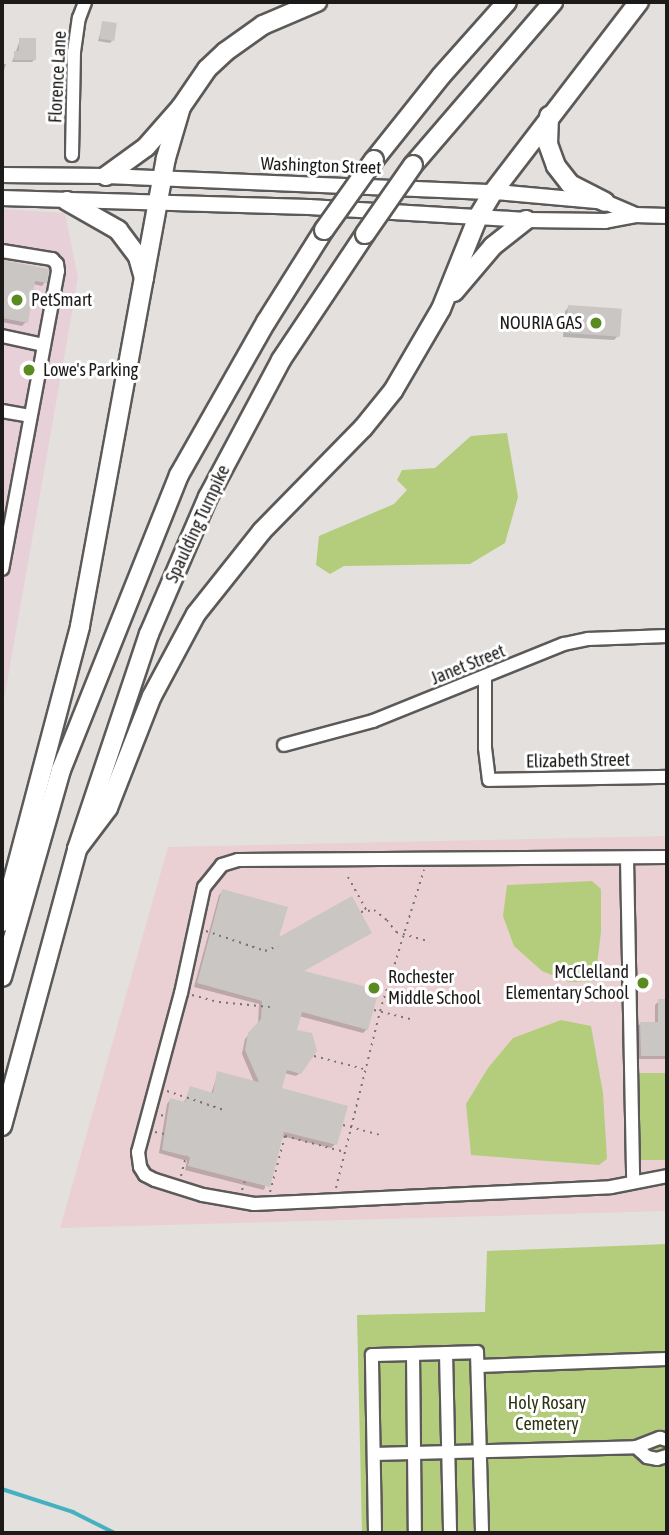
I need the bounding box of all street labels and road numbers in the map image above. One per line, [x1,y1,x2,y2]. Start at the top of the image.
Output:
street label: Florence Lane [45,30,71,124]
street label: Washington Street [260,153,382,179]
street label: Spaulding Turnpike [161,462,235,586]
street label: Janet Street [428,640,508,690]
street label: Elizabeth Street [526,749,630,773]

